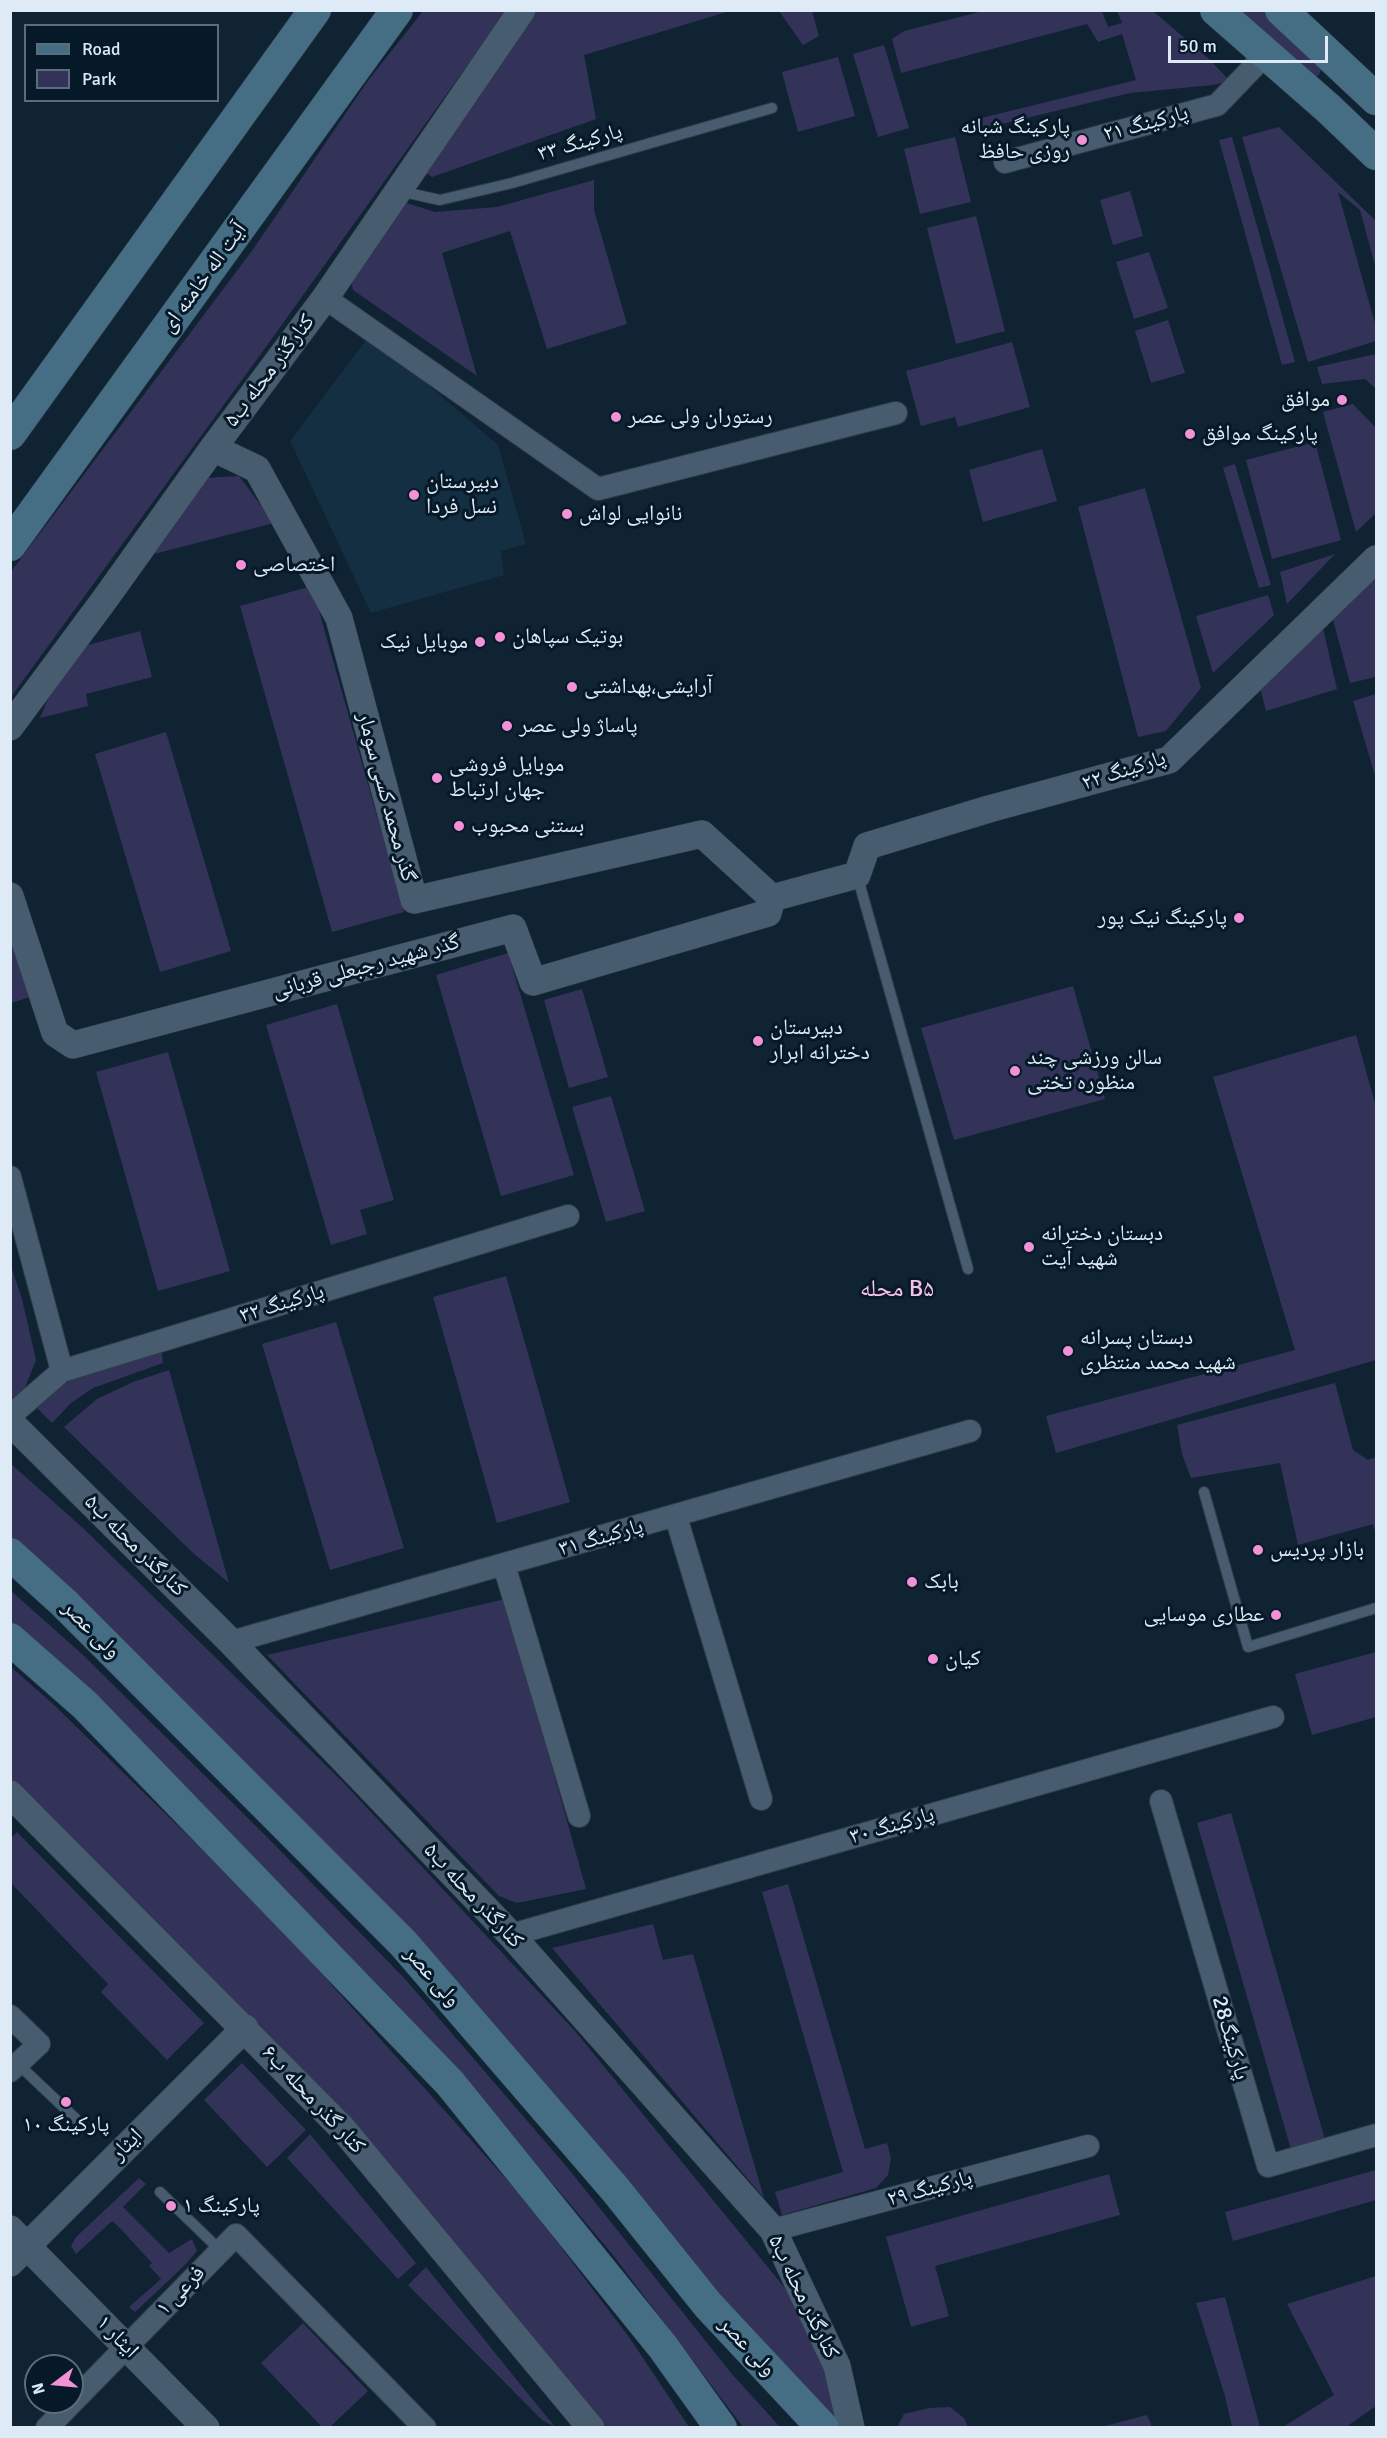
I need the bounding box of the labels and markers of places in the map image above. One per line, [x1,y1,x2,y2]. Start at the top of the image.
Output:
place label: پارکینگ شبانه روزی حافظ [961,114,1070,166]
marker: پارکینگ شبانه روزی حافظ [1075,133,1089,147]
place label: موافق [1281,387,1330,413]
marker: موافق [1335,393,1349,407]
place label: رستوران ولی عصر [628,404,773,430]
marker: رستوران ولی عصر [609,410,623,424]
place label: پارکینگ موافق [1202,421,1318,447]
marker: پارکینگ موافق [1183,427,1197,441]
place label: دبیرستان نسل فردا [426,469,499,520]
marker: دبیرستان نسل فردا [407,488,421,502]
place label: نانوایی لواش [579,501,682,527]
marker: نانوایی لواش [560,507,574,521]
place label: اختصاصی [253,552,335,578]
marker: اختصاصی [234,558,248,572]
place label: بوتیک سپاهان [512,624,623,650]
place label: موبایل نیک [380,629,468,655]
marker: بوتیک سپاهان [493,630,507,644]
marker: موبایل نیک [473,635,487,649]
place label: آرایشی،بهداشتی [584,674,712,700]
marker: آرایشی،بهداشتی [565,680,579,694]
place label: پاساژ ولی عصر [519,713,638,739]
marker: پاساژ ولی عصر [500,719,514,733]
place label: موبایل فروشی جهان ارتباط [449,752,564,804]
marker: موبایل فروشی جهان ارتباط [430,771,444,785]
place label: بستنی محبوب [471,813,584,839]
marker: بستنی محبوب [452,819,466,833]
place label: پارکینگ نیک پور [1098,905,1227,931]
marker: پارکینگ نیک پور [1232,911,1246,925]
place label: دبیرستان دخترانه ابرار [770,1015,870,1066]
marker: دبیرستان دخترانه ابرار [751,1034,765,1048]
place label: سالن ورزشی چند منظوره تختی [1027,1045,1162,1096]
marker: سالن ورزشی چند منظوره تختی [1008,1064,1022,1078]
place label: دبستان دخترانه شهید آیت [1041,1221,1163,1272]
marker: دبستان دخترانه شهید آیت [1022,1240,1036,1254]
place label: دبستان پسرانه شهید محمد منتظری [1080,1325,1236,1376]
marker: دبستان پسرانه شهید محمد منتظری [1061,1344,1075,1358]
place label: بازار پردیس [1270,1537,1364,1563]
marker: بازار پردیس [1251,1543,1265,1557]
place label: بابک [924,1569,959,1595]
marker: بابک [905,1575,919,1589]
place label: عطاری موسایی [1144,1602,1264,1628]
marker: عطاری موسایی [1269,1608,1283,1622]
place label: کیان [945,1646,981,1672]
marker: کیان [926,1652,940,1666]
marker: پارکینگ ۱۰ [59,2095,73,2109]
place label: پارکینگ ۱۰ [23,2112,109,2138]
place label: پارکینگ ۱ [183,2193,260,2219]
marker: پارکینگ ۱ [164,2199,178,2213]

